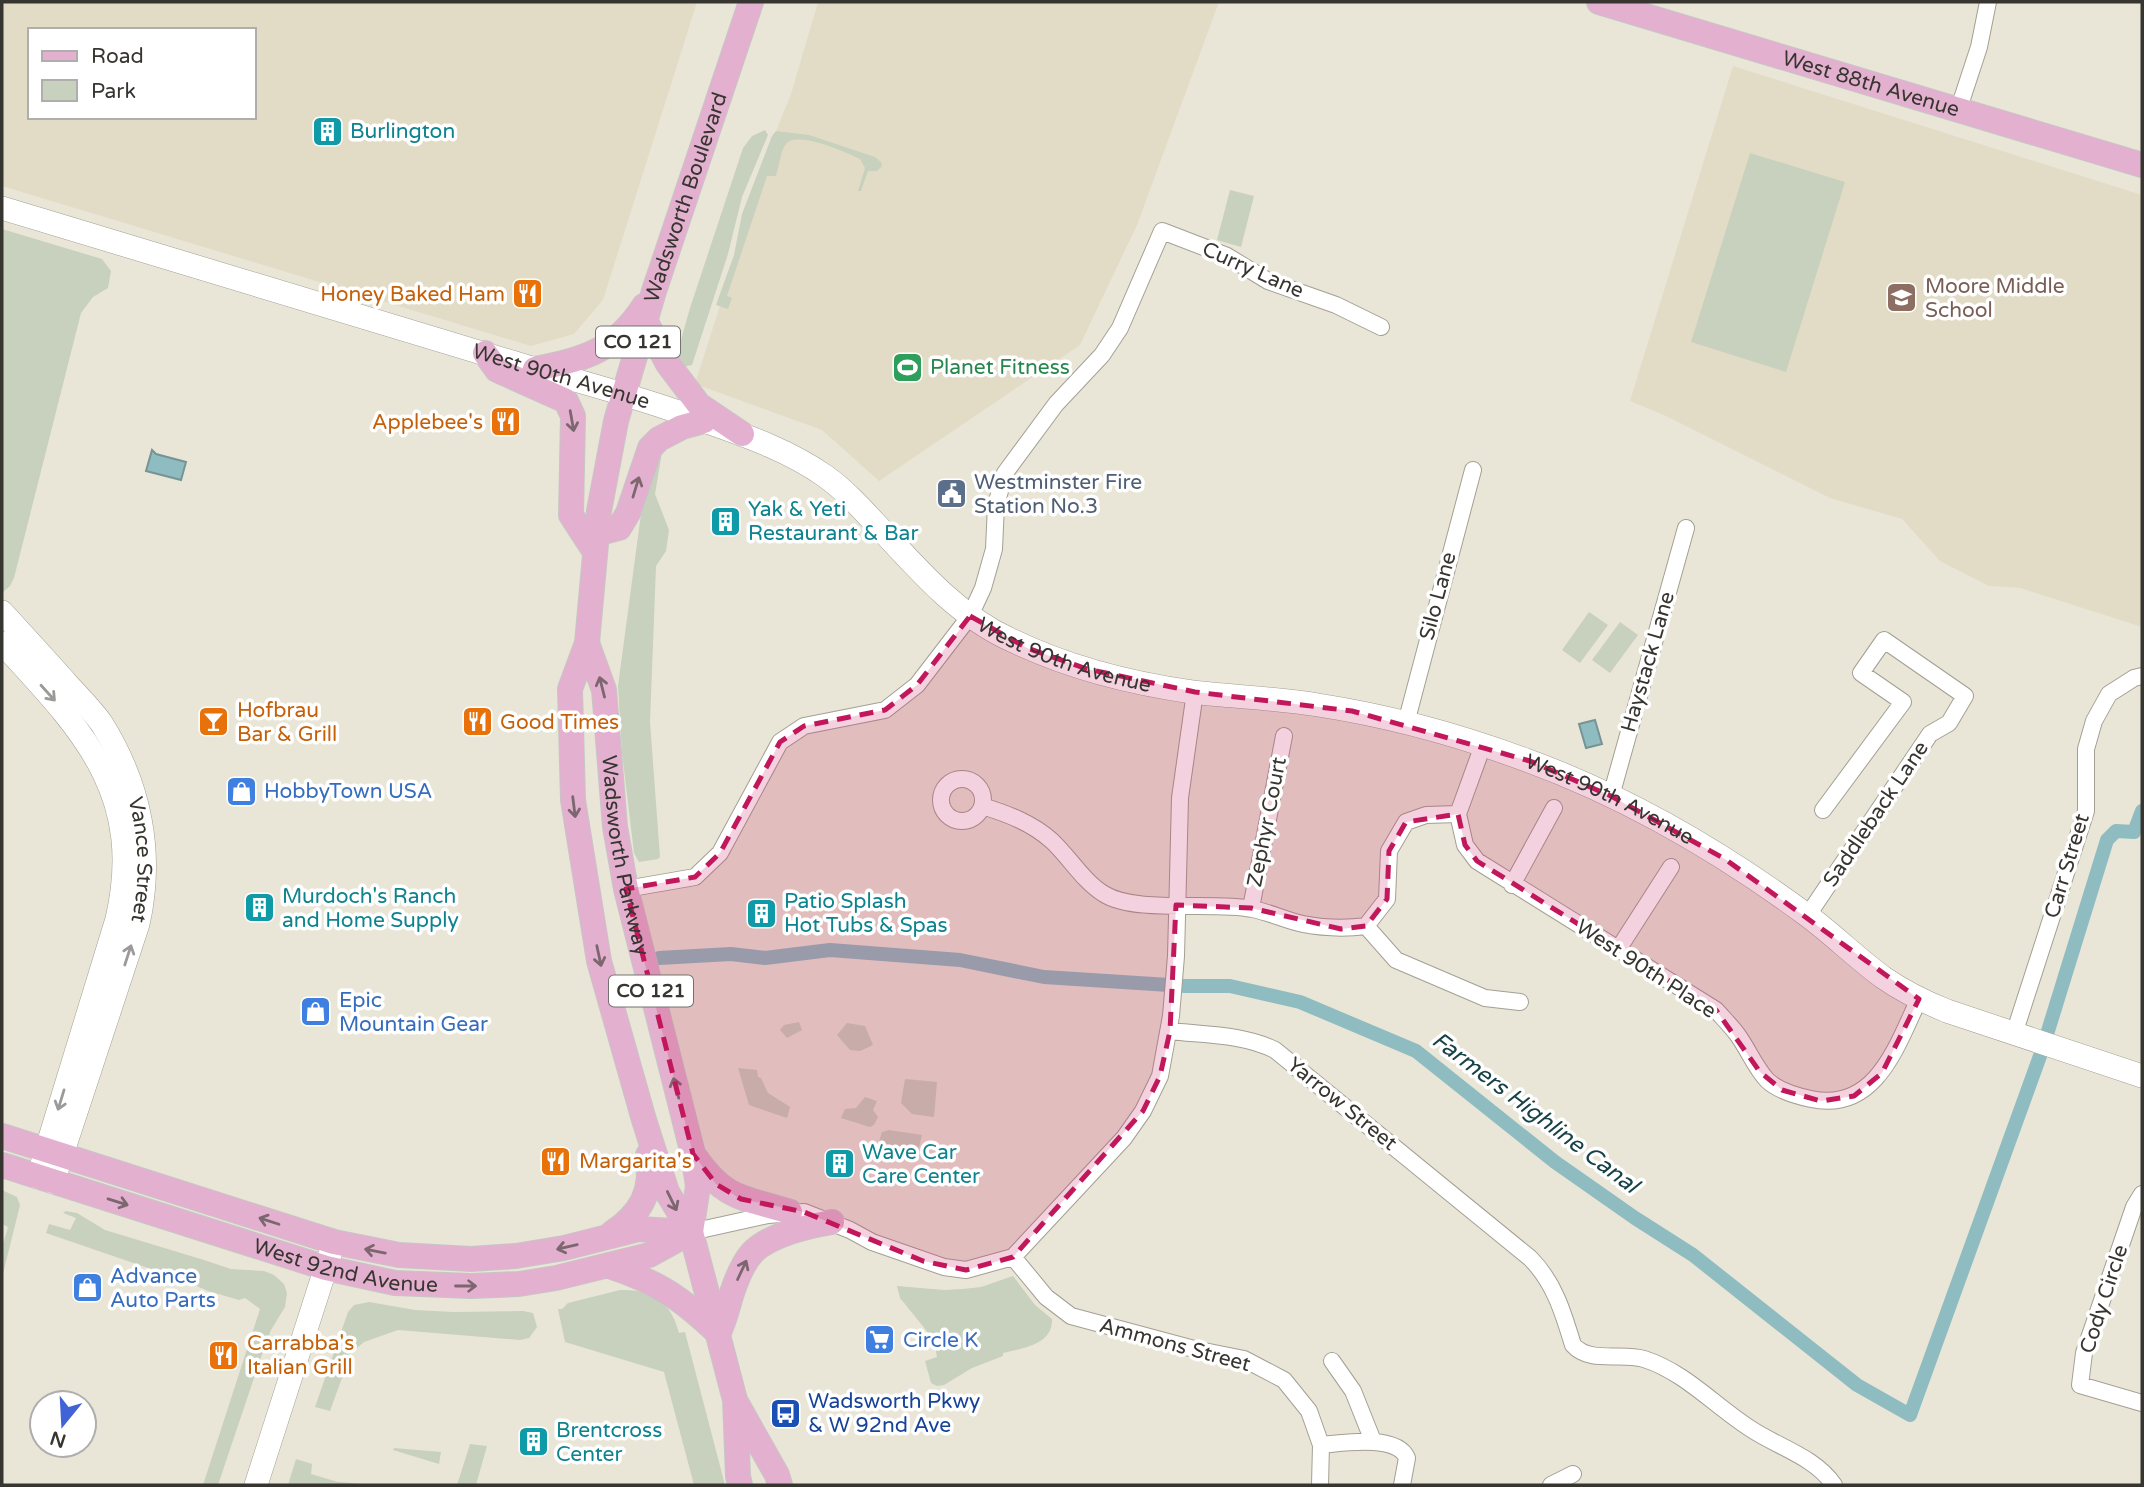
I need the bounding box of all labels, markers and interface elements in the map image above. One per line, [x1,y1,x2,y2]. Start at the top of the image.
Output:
legend [28,28,256,119]
text: Road [91,44,144,69]
street label: West 88th Avenue [1779,45,1963,122]
text: Park [91,79,136,104]
street label: Wadsworth Boulevard [639,89,732,305]
building icon: Burlington [310,114,344,148]
place label: Burlington [350,119,455,144]
street label: Curry Lane [1198,237,1308,304]
place label: Moore Middle School [1925,274,2065,323]
restaurant icon: Honey Baked Ham [511,277,545,311]
school or university icon: Moore Middle School [1885,281,1919,315]
place label: Honey Baked Ham [320,282,505,307]
road number: CO 121 [596,326,680,358]
street label: West 90th Avenue [470,338,653,414]
sports icon: Planet Fitness [890,350,924,384]
place label: Planet Fitness [930,355,1070,380]
restaurant icon: Applebee's [489,405,523,439]
one-way arrow [566,409,579,431]
place label: Applebee's [372,410,483,435]
place label: Westminster Fire Station No.3 [974,470,1142,519]
one-way arrow [631,476,644,498]
public building icon: Westminster Fire Station No.3 [934,477,968,511]
place label: Yak & Yeti Restaurant & Bar [748,497,918,546]
building icon: Yak & Yeti Restaurant & Bar [708,504,742,538]
street label: Silo Lane [1414,549,1462,643]
street label: Haystack Lane [1616,589,1680,735]
street label: West 90th Avenue [973,612,1153,697]
one-way arrow [595,676,608,698]
one-way arrow [40,684,56,702]
place label: Hofbrau Bar & Grill [237,698,337,747]
bar icon: Hofbrau Bar & Grill [197,705,231,739]
restaurant icon: Good Times [460,705,494,739]
place label: Good Times [500,710,619,735]
street label: Saddleback Lane [1818,736,1934,891]
street label: West 90th Avenue [1522,748,1698,850]
street label: Wadsworth Parkway [597,754,655,958]
street label: Zephyr Court [1242,755,1292,889]
shop icon: HobbyTown USA [224,774,258,808]
place label: HobbyTown USA [264,779,432,804]
street label: Vance Street [123,794,157,925]
one-way arrow [568,795,581,818]
street label: Carr Street [2039,811,2095,921]
place label: Murdoch's Ranch and Home Supply [282,884,459,933]
place label: Patio Splash Hot Tubs & Spas [784,889,948,938]
building icon: Murdoch's Ranch and Home Supply [242,891,276,925]
building icon: Patio Splash Hot Tubs & Spas [744,896,778,930]
street label: West 90th Place [1571,914,1721,1024]
one-way arrow [592,944,606,967]
one-way arrow [123,945,135,967]
road number: CO 121 [609,976,693,1007]
place label: Epic Mountain Gear [339,988,488,1037]
shop icon: Epic Mountain Gear [299,995,333,1029]
water label: Farmers Highline Canal [1426,1026,1646,1201]
street label: Yarrow Street [1282,1052,1402,1156]
one-way arrow [669,1077,682,1100]
one-way arrow [53,1089,66,1111]
place label: Wave Car Care Center [862,1140,980,1189]
restaurant icon: Margarita's [539,1144,573,1178]
building icon: Wave Car Care Center [822,1147,856,1181]
place label: Margarita's [579,1149,692,1174]
one-way arrow [666,1190,679,1211]
one-way arrow [107,1197,129,1210]
one-way arrow [259,1214,281,1226]
street label: West 92nd Avenue [250,1233,438,1297]
one-way arrow [556,1240,579,1254]
street label: Cody Circle [2075,1241,2133,1357]
one-way arrow [364,1243,387,1257]
one-way arrow [736,1260,749,1281]
place label: Advance Auto Parts [110,1264,216,1313]
shop icon: Advance Auto Parts [70,1271,104,1305]
one-way arrow [454,1279,477,1293]
street label: Ammons Street [1097,1313,1253,1377]
supermarket icon: Circle K [863,1323,897,1357]
place label: Circle K [903,1328,978,1353]
place label: Carrabba's Italian Grill [247,1331,354,1380]
restaurant icon: Carrabba's Italian Grill [207,1338,241,1372]
north arrow [28,1389,98,1459]
place label: Wadsworth Pkwy & W 92nd Ave [808,1389,980,1438]
bus stop icon: Wadsworth Pkwy & W 92nd Ave [768,1396,802,1430]
place label: Brentcross Center [556,1418,662,1467]
building icon: Brentcross Center [516,1425,550,1459]
text: N [47,1426,69,1452]

